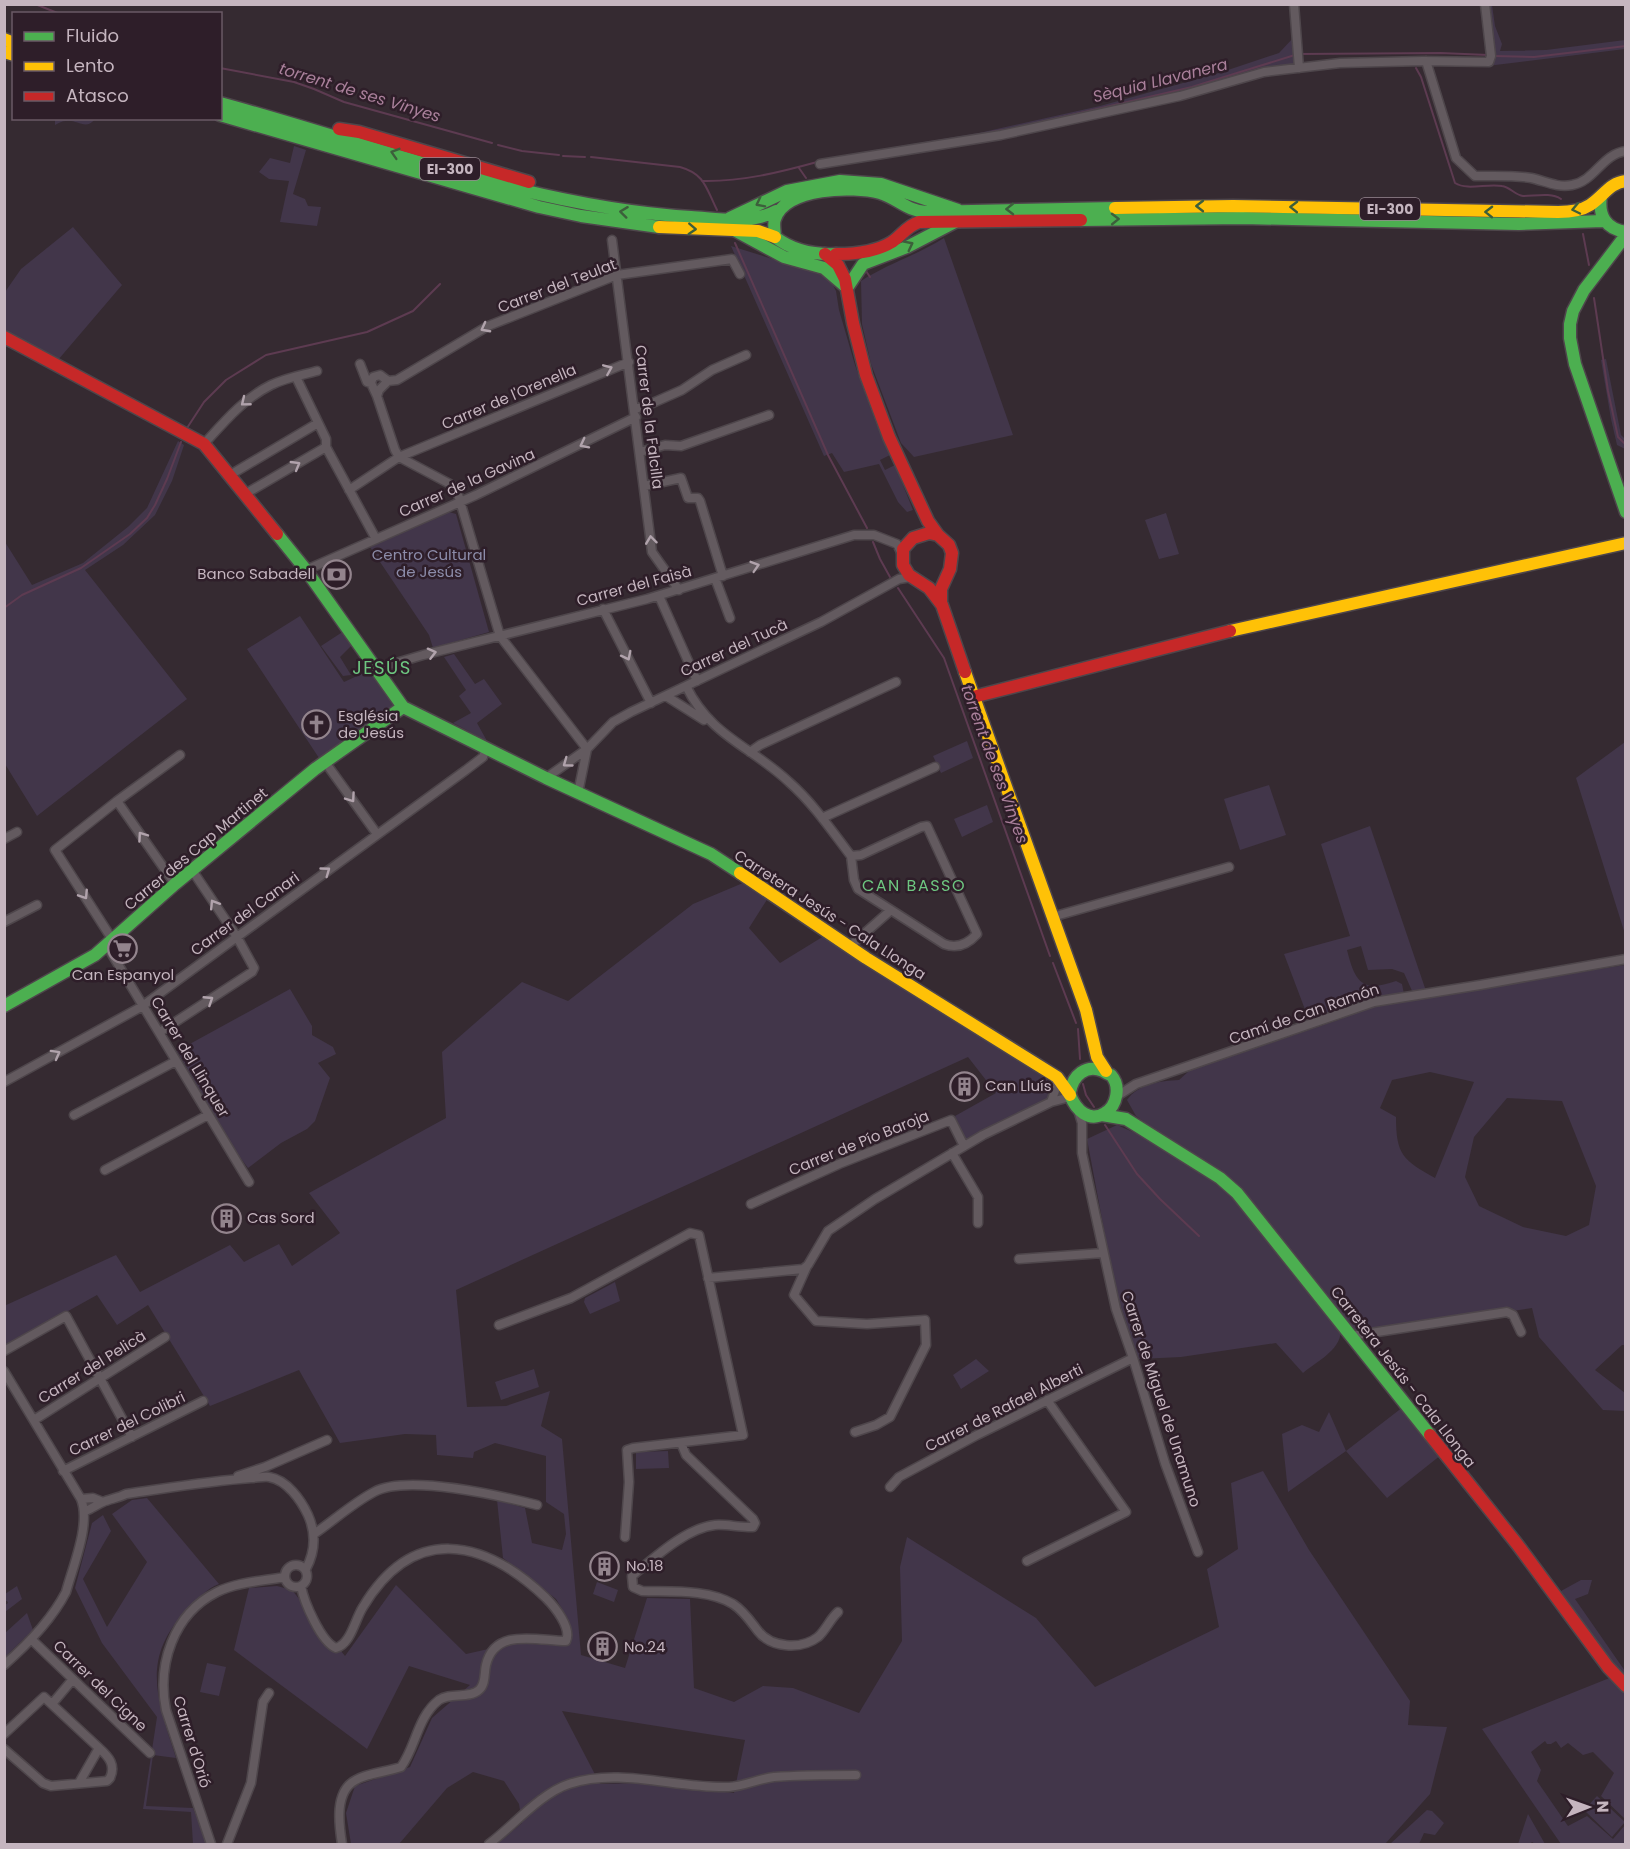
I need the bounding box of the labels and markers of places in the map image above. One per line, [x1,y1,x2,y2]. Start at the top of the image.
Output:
bank icon: Banco Sabadell [320,558,352,590]
place label: Banco Sabadell [197,563,315,584]
place label: Església de Jesús [338,705,404,743]
church icon: Església de Jesús [301,709,333,741]
supermarket icon: Can Espanyol [107,932,139,964]
place label: Can Espanyol [72,964,174,985]
building icon: Can Lluís [948,1070,980,1102]
place label: Can Lluís [985,1075,1052,1096]
building icon: Cas Sord [210,1202,242,1234]
place label: Cas Sord [247,1207,315,1228]
building icon: No.18 [589,1550,621,1582]
place label: No.18 [626,1555,664,1576]
building icon: No.24 [587,1631,619,1663]
place label: No.24 [624,1636,665,1657]

